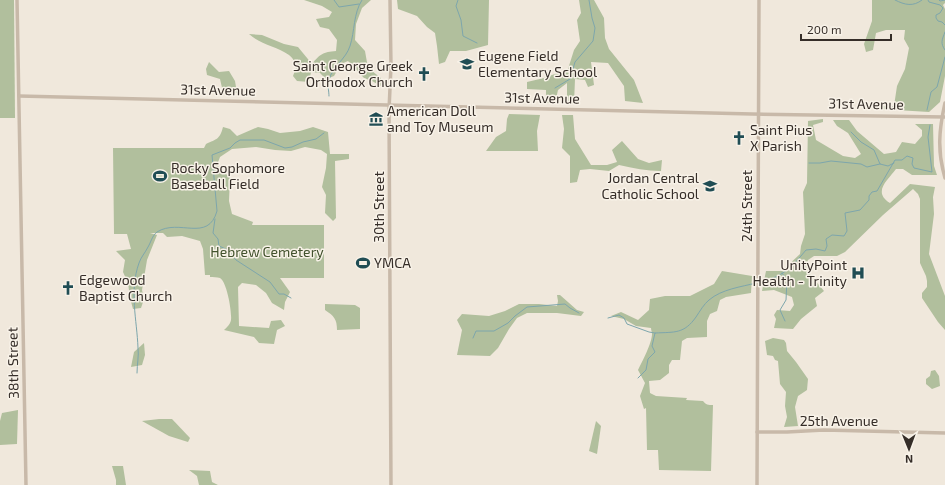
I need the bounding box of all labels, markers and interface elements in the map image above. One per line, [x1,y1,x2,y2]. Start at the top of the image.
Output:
scale bar [801,16,891,42]
text: 200 m [807,22,841,36]
place label: Eugene Field Elementary School [478,47,598,80]
school or university icon: Eugene Field Elementary School [459,56,475,72]
place label: Saint George Greek Orthodox Church [293,57,413,90]
church icon: Saint George Greek Orthodox Church [416,66,432,82]
street label: 31st Avenue [180,80,256,99]
street label: 31st Avenue [504,88,580,107]
street label: 31st Avenue [828,94,904,113]
place label: American Doll and Toy Museum [387,102,493,135]
museum icon: American Doll and Toy Museum [368,111,384,127]
place label: Saint Pius X Parish [750,121,812,154]
church icon: Saint Pius X Parish [731,130,747,146]
place label: Rocky Sophomore Baseball Field [171,159,285,192]
sports icon: Rocky Sophomore Baseball Field [152,168,168,184]
place label: Jordan Central Catholic School [601,169,700,202]
street label: 24th Street [738,170,755,242]
street label: 30th Street [370,171,387,243]
school or university icon: Jordan Central Catholic School [702,178,718,194]
park label: Hebrew Cemetery [210,243,324,260]
place label: YMCA [374,254,411,271]
sports icon: YMCA [355,255,371,271]
place label: UnityPoint Health - Trinity [752,256,848,289]
hospital icon: UnityPoint Health - Trinity [850,265,866,281]
place label: Edgewood Baptist Church [79,271,172,304]
church icon: Edgewood Baptist Church [60,280,76,296]
street label: 38th Street [3,327,22,399]
street label: 25th Avenue [800,412,878,429]
north arrow [889,429,929,469]
text: N [905,453,913,466]

